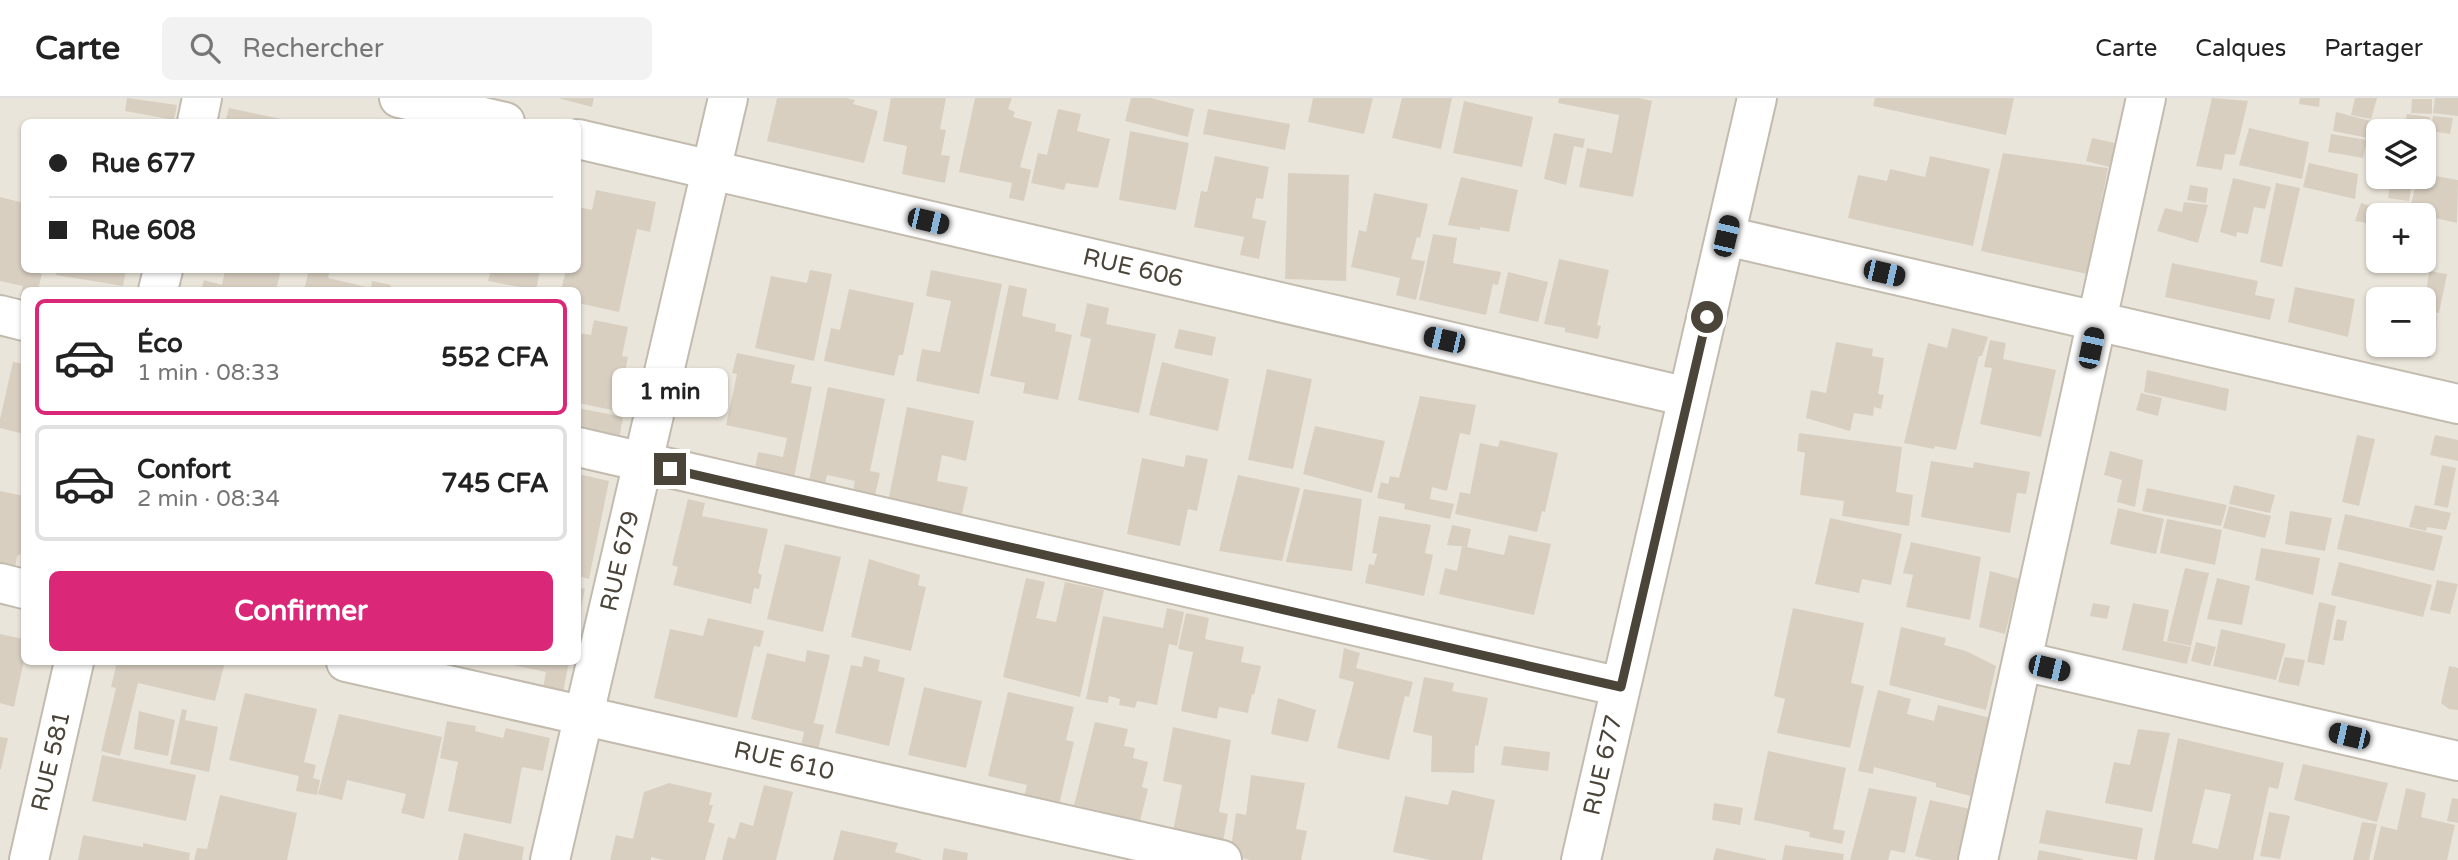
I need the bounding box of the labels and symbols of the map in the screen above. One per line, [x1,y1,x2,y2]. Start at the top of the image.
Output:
car [906,206,951,236]
car [1712,213,1741,259]
street label: RUE 606 [1080,242,1186,294]
car [1862,258,1907,288]
route start [1691,301,1723,333]
car [1422,325,1467,355]
car [2077,325,2106,371]
callout: 1 min [612,368,728,416]
route end [654,453,686,485]
street label: RUE 679 [594,508,646,614]
car [2027,653,2072,683]
street label: RUE 581 [25,708,77,814]
street label: RUE 677 [1577,712,1629,818]
car [2327,721,2372,751]
street label: RUE 610 [731,735,837,787]

